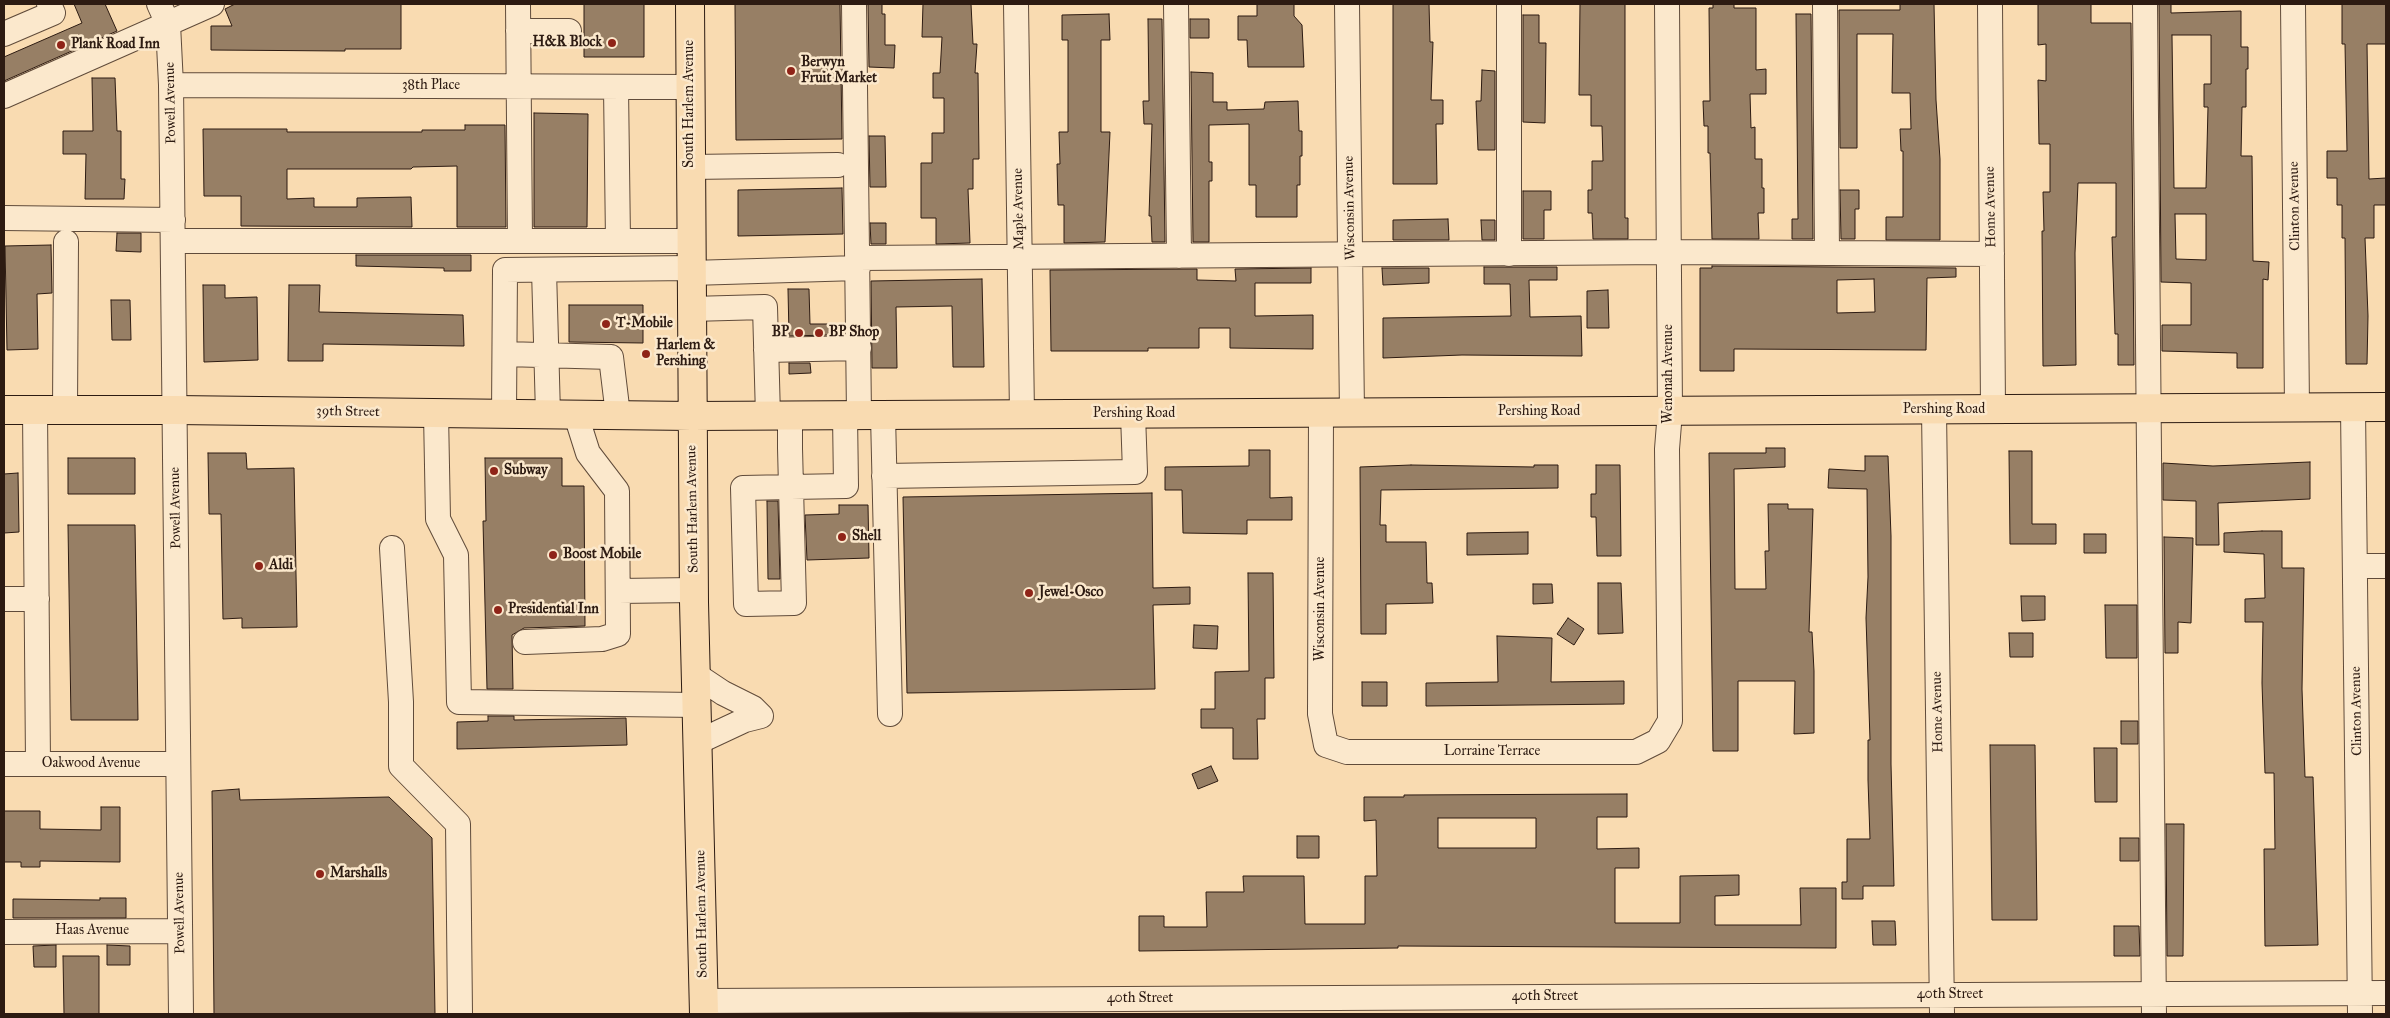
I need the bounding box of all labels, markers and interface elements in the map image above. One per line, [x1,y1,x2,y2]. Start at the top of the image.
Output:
place label: H&R Block [533,35,602,51]
place label: Plank Road Inn [71,37,160,53]
marker: H&R Block [606,37,618,49]
marker: Plank Road Inn [55,39,67,51]
street label: South Harlem Avenue [682,40,698,168]
place label: Berwyn Fruit Market [801,55,877,88]
street label: Powell Avenue [162,62,180,144]
marker: Berwyn Fruit Market [785,65,797,77]
street label: 38th Place [402,78,460,94]
street label: Wisconsin Avenue [1341,156,1359,260]
street label: Clinton Avenue [2286,161,2304,251]
street label: Home Avenue [1982,166,2000,248]
street label: Maple Avenue [1010,168,1028,250]
place label: T-Mobile [616,316,673,332]
marker: T-Mobile [600,318,612,330]
street label: Wenonah Avenue [1661,324,1677,424]
place label: BP [772,325,789,341]
place label: BP Shop [829,325,879,341]
marker: BP [793,327,805,339]
marker: BP Shop [813,327,825,339]
place label: Harlem & Pershing [656,338,715,371]
marker: Harlem & Pershing [640,348,652,360]
street label: Pershing Road [1903,402,1985,418]
street label: 39th Street [316,403,380,421]
street label: Pershing Road [1498,404,1580,420]
street label: Pershing Road [1093,406,1175,422]
street label: South Harlem Avenue [683,445,703,573]
place label: Subway [504,463,548,479]
marker: Subway [488,465,500,477]
street label: Powell Avenue [167,467,185,549]
place label: Shell [852,529,881,545]
marker: Shell [836,531,848,543]
place label: Boost Mobile [563,547,641,563]
marker: Boost Mobile [547,549,559,561]
street label: Wisconsin Avenue [1313,557,1329,661]
place label: Aldi [269,558,293,574]
marker: Aldi [253,560,265,572]
place label: Jewel-Osco [1039,585,1103,601]
marker: Jewel-Osco [1023,587,1035,599]
place label: Presidential Inn [508,602,599,618]
marker: Presidential Inn [492,604,504,616]
street label: Clinton Avenue [2348,666,2366,756]
street label: Home Avenue [1929,671,1947,753]
street label: Lorraine Terrace [1444,744,1540,760]
street label: Oakwood Avenue [42,756,140,772]
street label: South Harlem Avenue [692,850,712,978]
place label: Marshalls [330,866,387,882]
marker: Marshalls [314,868,326,880]
street label: Powell Avenue [171,872,189,954]
street label: Haas Avenue [55,923,129,939]
street label: 40th Street [1917,987,1983,1003]
street label: 40th Street [1512,989,1578,1005]
street label: 40th Street [1107,991,1173,1007]

